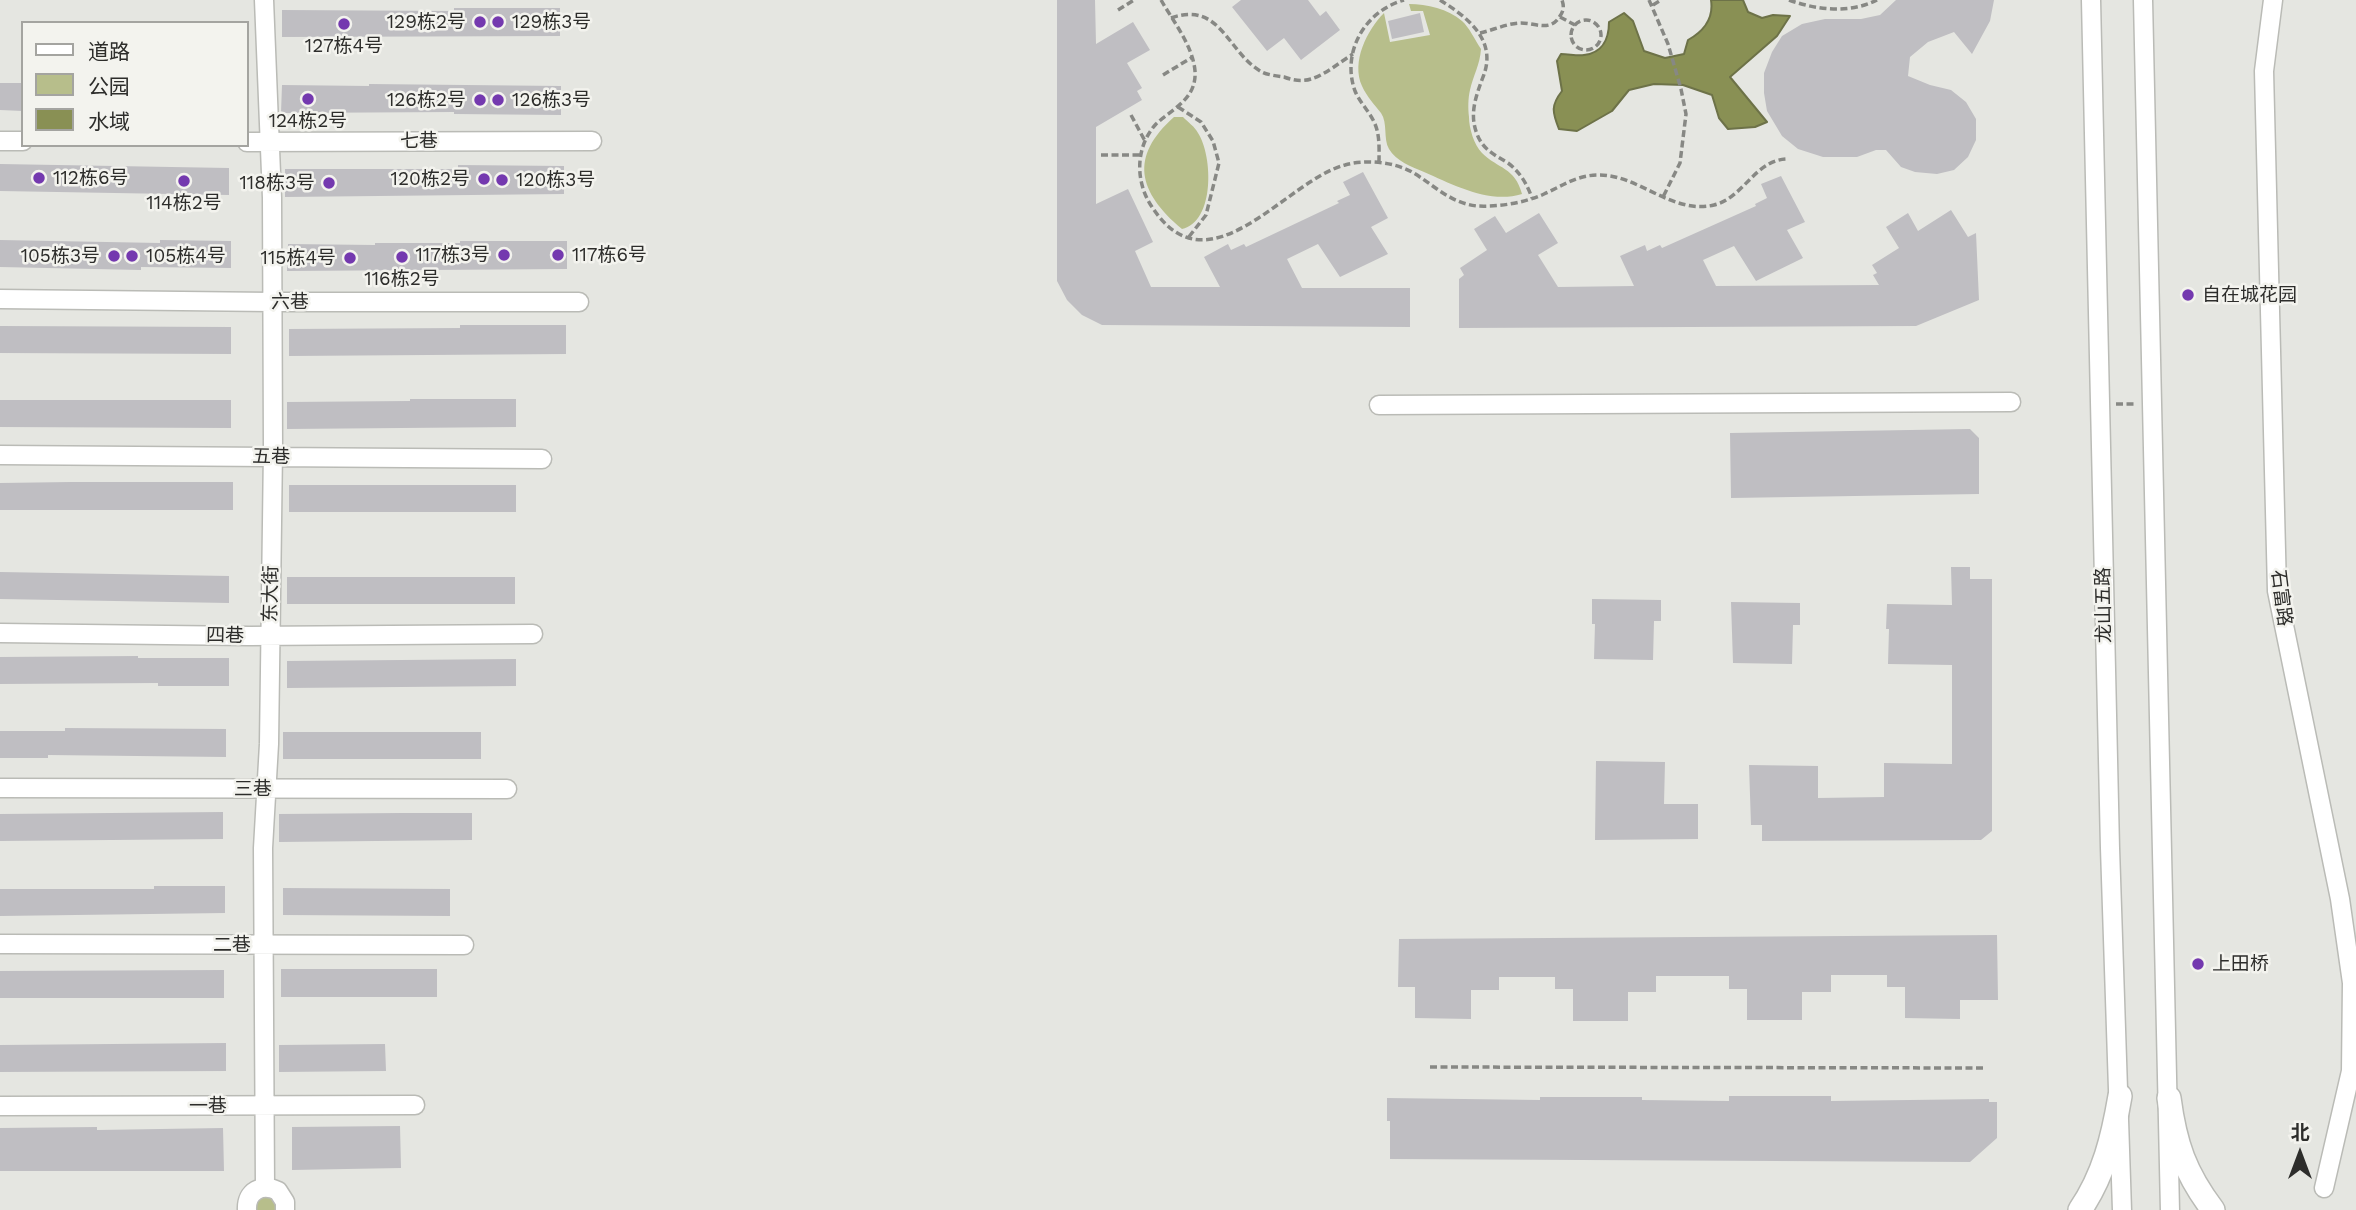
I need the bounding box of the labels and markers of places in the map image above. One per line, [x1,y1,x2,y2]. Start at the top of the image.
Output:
place label: 129栋2号 [387,11,466,33]
place label: 129栋3号 [512,11,591,33]
marker: 129栋2号 [472,14,488,30]
marker: 129栋3号 [490,14,506,30]
marker: 127栋4号 [336,16,352,32]
place label: 127栋4号 [305,35,383,57]
place label: 126栋2号 [387,89,466,111]
place label: 126栋3号 [512,89,591,111]
marker: 124栋2号 [300,91,316,107]
marker: 126栋2号 [472,92,488,108]
marker: 126栋3号 [490,92,506,108]
place label: 124栋2号 [269,110,347,132]
place label: 112栋6号 [53,167,128,189]
place label: 120栋2号 [391,168,470,190]
place label: 120栋3号 [516,169,595,191]
marker: 112栋6号 [31,170,47,186]
marker: 120栋2号 [476,171,492,187]
place label: 118栋3号 [239,172,315,194]
marker: 120栋3号 [494,172,510,188]
marker: 114栋2号 [176,173,192,189]
marker: 118栋3号 [321,175,337,191]
place label: 114栋2号 [146,192,222,214]
place label: 117栋3号 [415,244,490,266]
place label: 117栋6号 [572,244,647,266]
place label: 105栋3号 [21,245,100,267]
place label: 105栋4号 [146,245,226,267]
place label: 115栋4号 [261,247,336,269]
marker: 117栋3号 [496,247,512,263]
marker: 117栋6号 [550,247,566,263]
marker: 105栋3号 [106,248,122,264]
marker: 105栋4号 [124,248,140,264]
marker: 116栋2号 [394,249,410,265]
marker: 115栋4号 [342,250,358,266]
place label: 116栋2号 [364,268,440,290]
place label: 自在城花园 [2202,284,2297,306]
marker: 自在城花园 [2180,287,2196,303]
place label: 上田桥 [2212,953,2269,975]
marker: 上田桥 [2190,956,2206,972]

